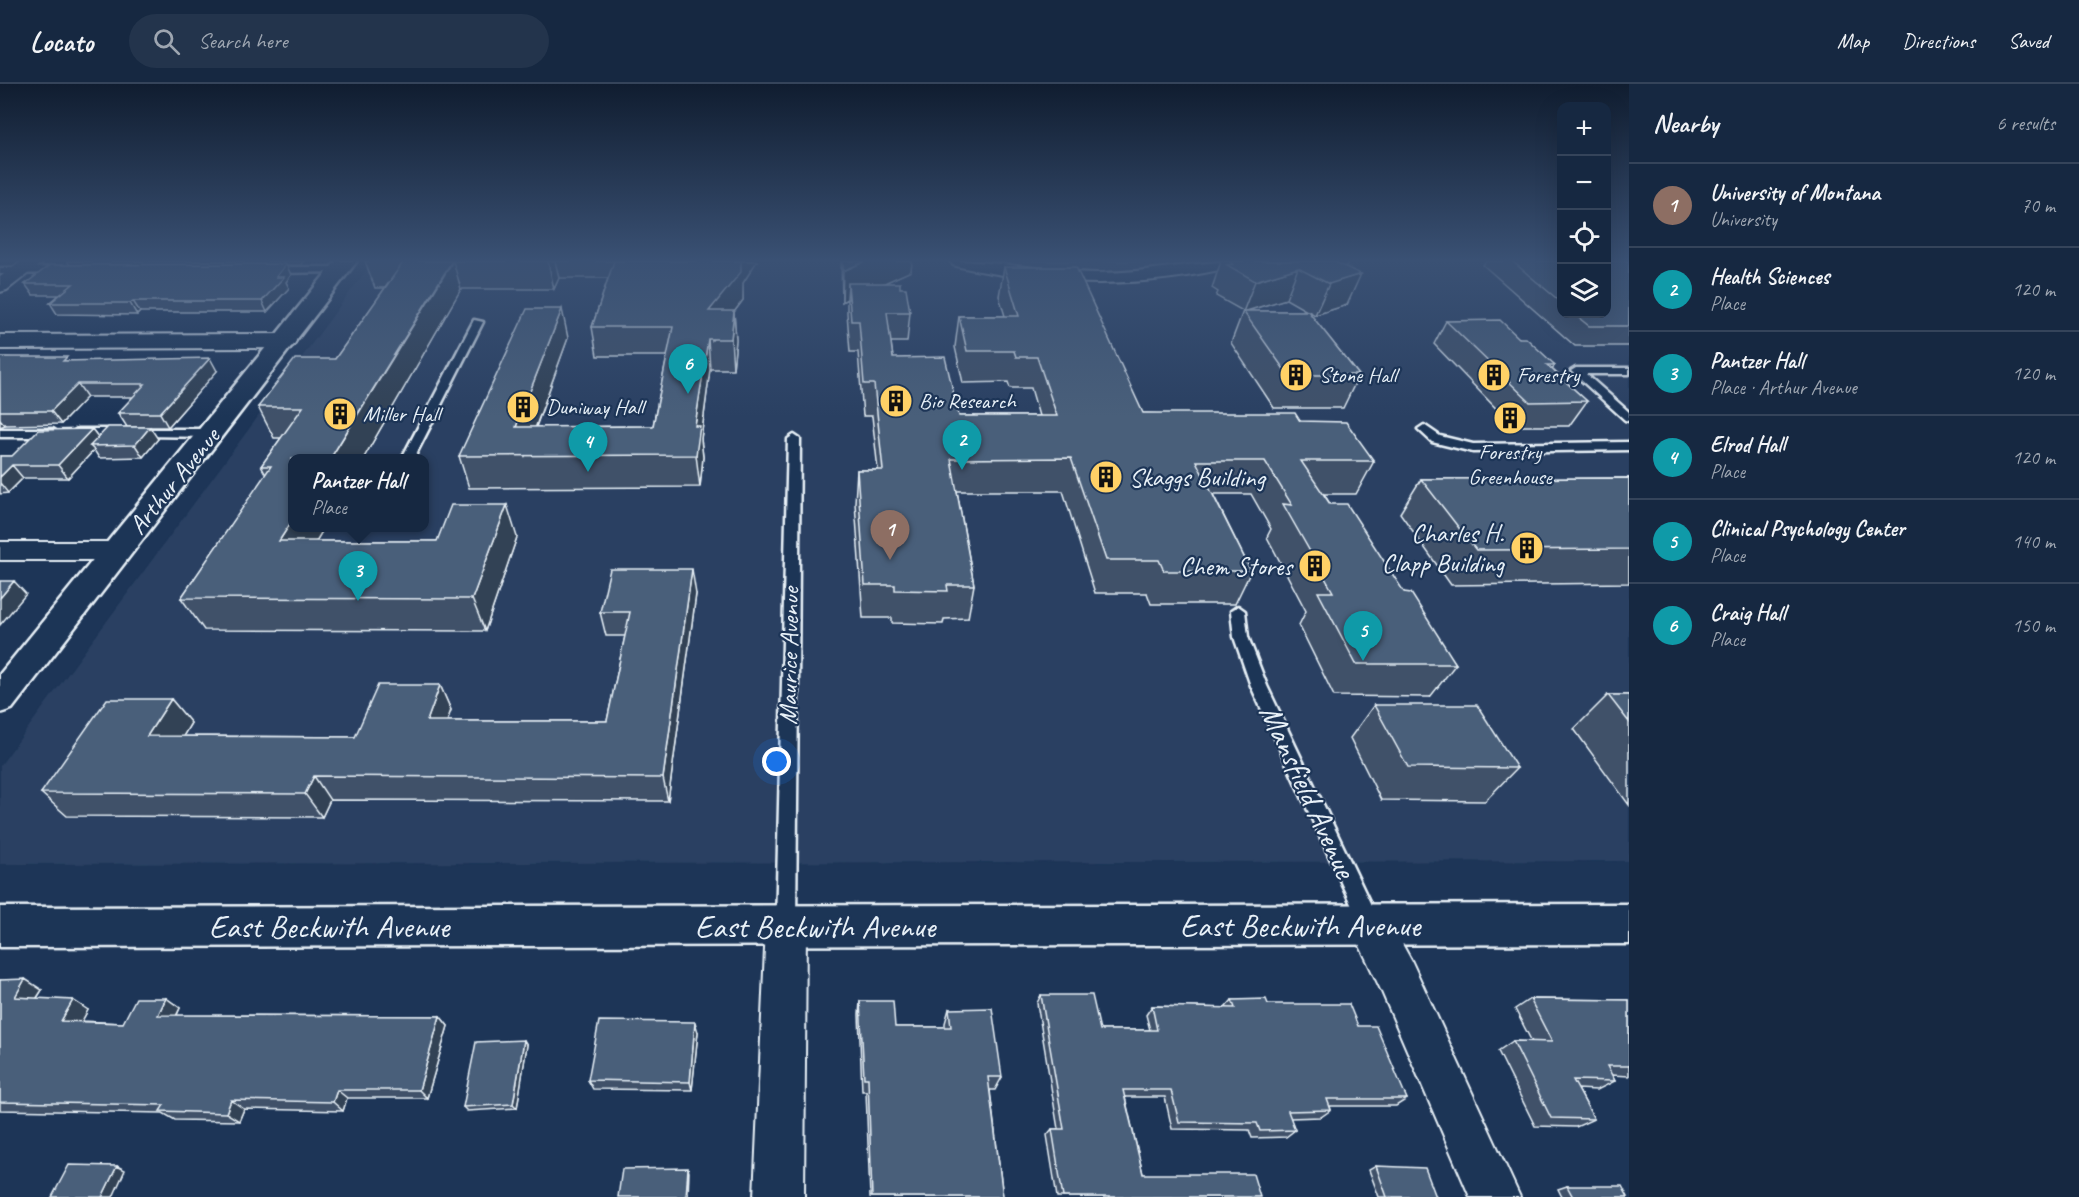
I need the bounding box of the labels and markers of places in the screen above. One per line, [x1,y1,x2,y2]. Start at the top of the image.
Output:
pin: 6 [668,344,708,394]
building icon: Stone Hall [1278,357,1314,393]
building icon: Forestry [1476,357,1512,393]
place label: Stone Hall [1319,361,1401,389]
place label: Forestry [1517,361,1581,389]
building icon: Bio Research [878,383,914,419]
place label: Bio Research [919,387,1018,415]
building icon: Duniway Hall [505,389,541,425]
place label: Duniway Hall [546,393,648,421]
building icon: Miller Hall [322,396,358,432]
place label: Miller Hall [363,400,444,428]
building icon: Forestry Greenhouse [1492,400,1528,436]
pin: 2 [942,420,982,470]
pin: 4 [568,422,608,472]
place label: Forestry Greenhouse [1468,438,1554,491]
building icon: Skaggs Building [1088,459,1124,495]
place label: Skaggs Building [1129,461,1267,494]
pin: 1 [870,510,910,560]
place label: Charles H. Clapp Building [1382,517,1506,580]
building icon: Charles H. Clapp Building [1509,530,1545,566]
building icon: Chem Stores [1297,548,1333,584]
place label: Chem Stores [1180,550,1294,583]
pin: 3 [338,552,378,601]
pin: 5 [1344,612,1382,661]

